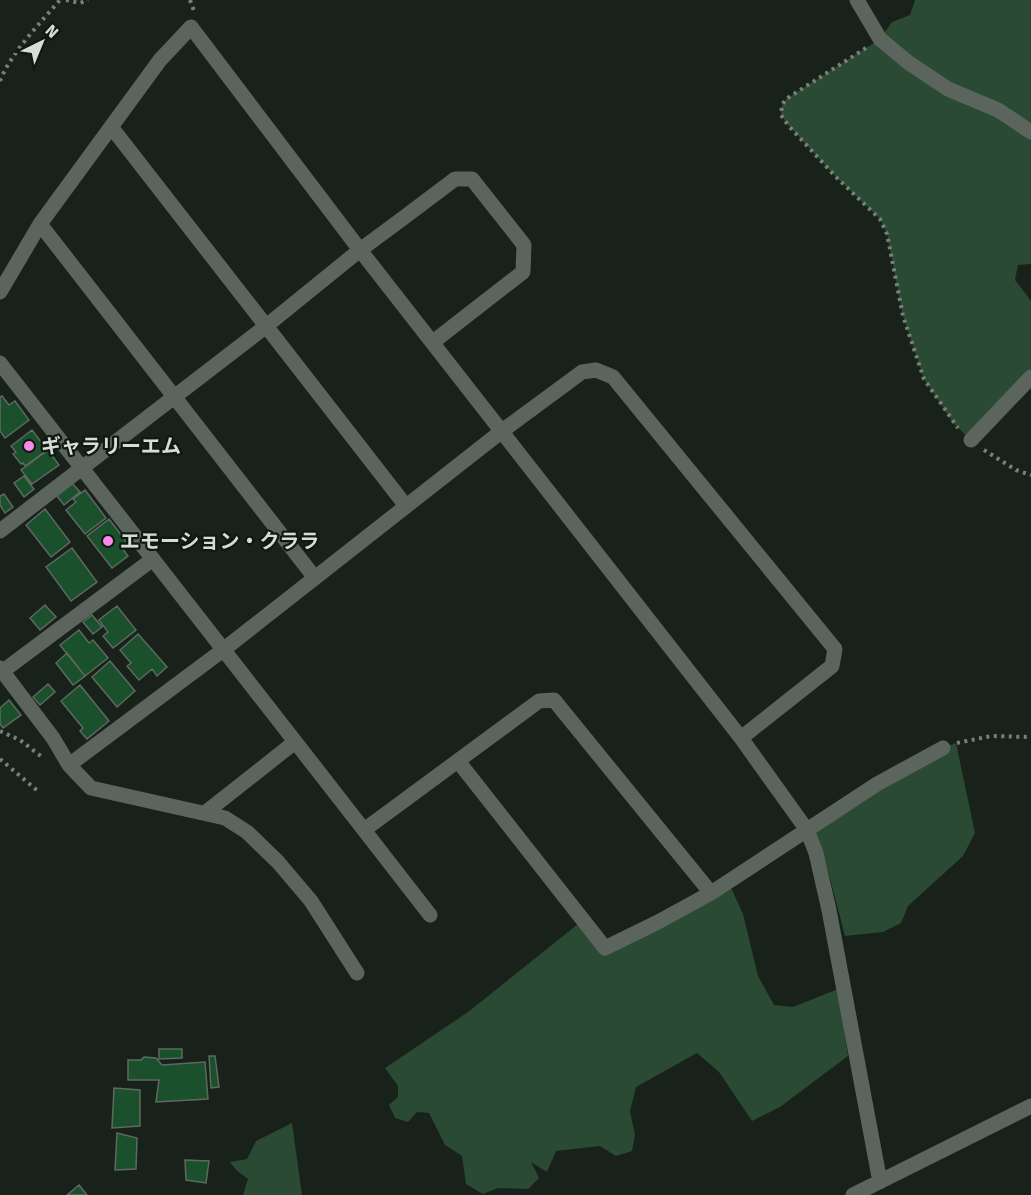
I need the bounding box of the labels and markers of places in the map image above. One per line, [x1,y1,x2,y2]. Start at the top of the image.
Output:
place label: ギャラリーエム [41,434,181,458]
marker: ギャラリーエム [22,439,36,453]
place label: エモーション・クララ [120,529,320,553]
marker: エモーション・クララ [101,534,115,548]

